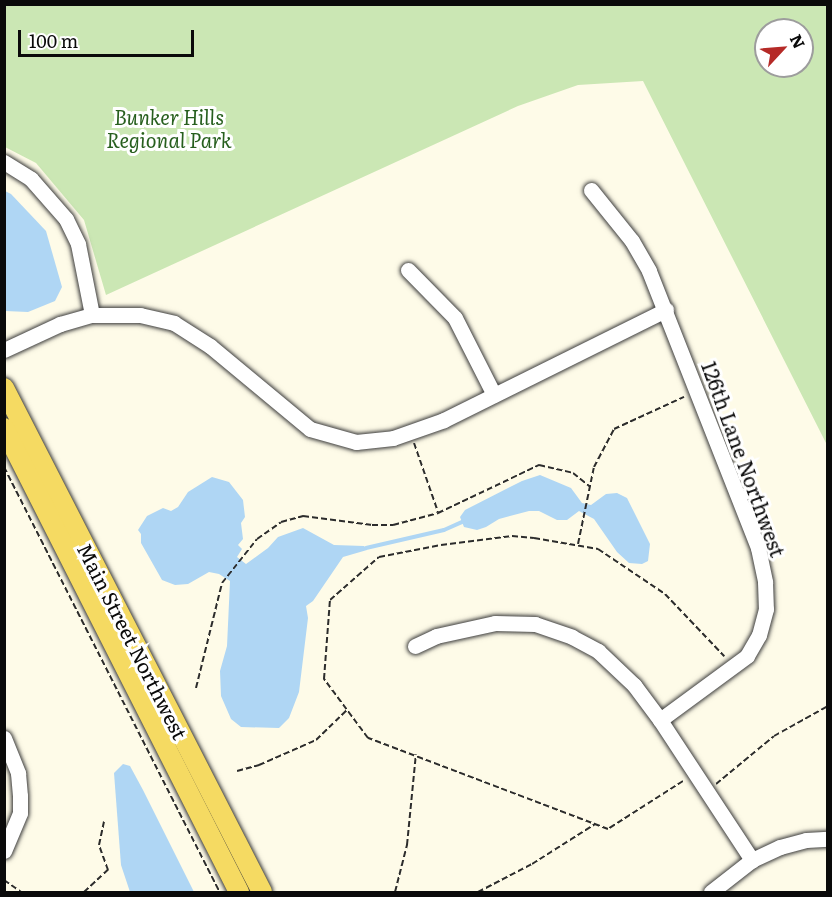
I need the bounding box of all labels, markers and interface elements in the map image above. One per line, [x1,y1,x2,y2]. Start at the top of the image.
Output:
scale bar [21,18,196,56]
north arrow [754,18,814,78]
text: 100 m [29,27,78,54]
text: N [785,30,812,52]
park label: Bunker Hills Regional Park [106,105,232,152]
street label: 126th Lane Northwest [697,358,791,560]
street label: Main Street Northwest [73,539,193,743]

